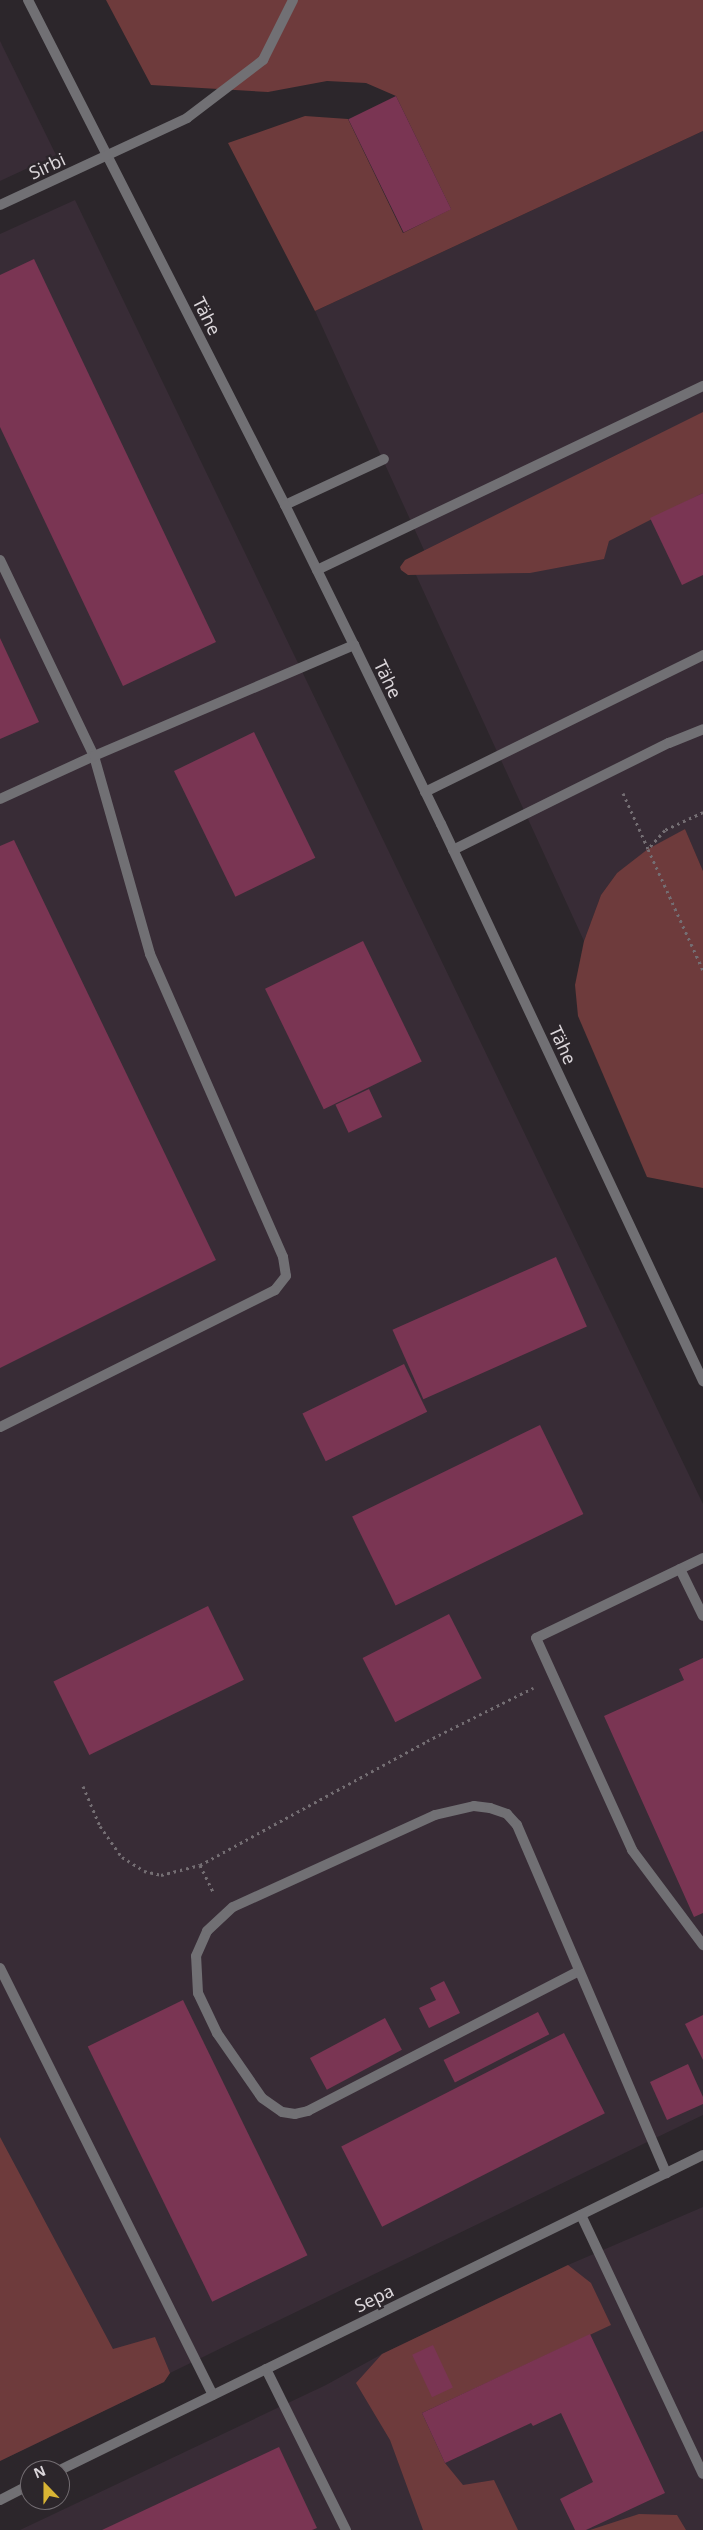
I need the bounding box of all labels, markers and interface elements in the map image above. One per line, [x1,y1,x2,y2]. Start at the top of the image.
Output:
street label: Sirbi [25,148,69,184]
street label: Tähe [188,293,226,339]
street label: Tähe [370,656,406,702]
street label: Tähe [545,1022,581,1068]
street label: Sepa [351,2279,397,2317]
north arrow [20,2460,70,2510]
text: N [31,2461,48,2483]

